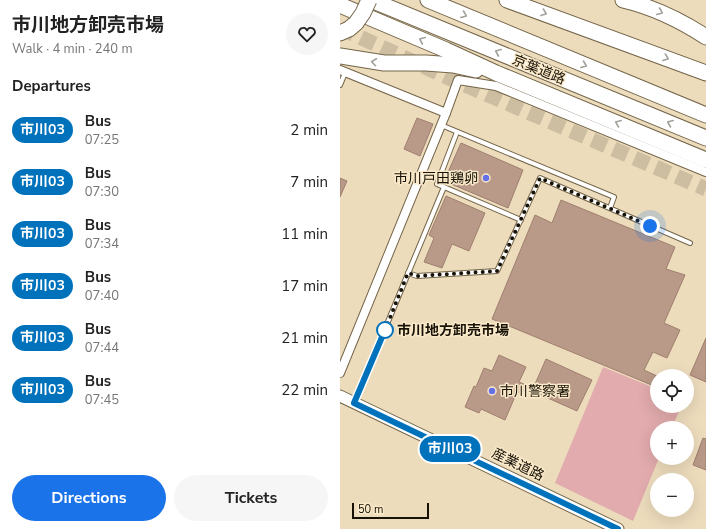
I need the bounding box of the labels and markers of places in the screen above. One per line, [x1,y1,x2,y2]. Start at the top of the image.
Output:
place label: 市川戸田鶏卵 [394,169,478,188]
marker: 市川戸田鶏卵 [481,173,491,183]
marker: 市川地方卸売市場 [376,321,394,339]
place label: 市川地方卸売市場 [397,321,509,340]
place label: 市川警察署 [500,382,570,401]
marker: 市川警察署 [487,386,497,396]

